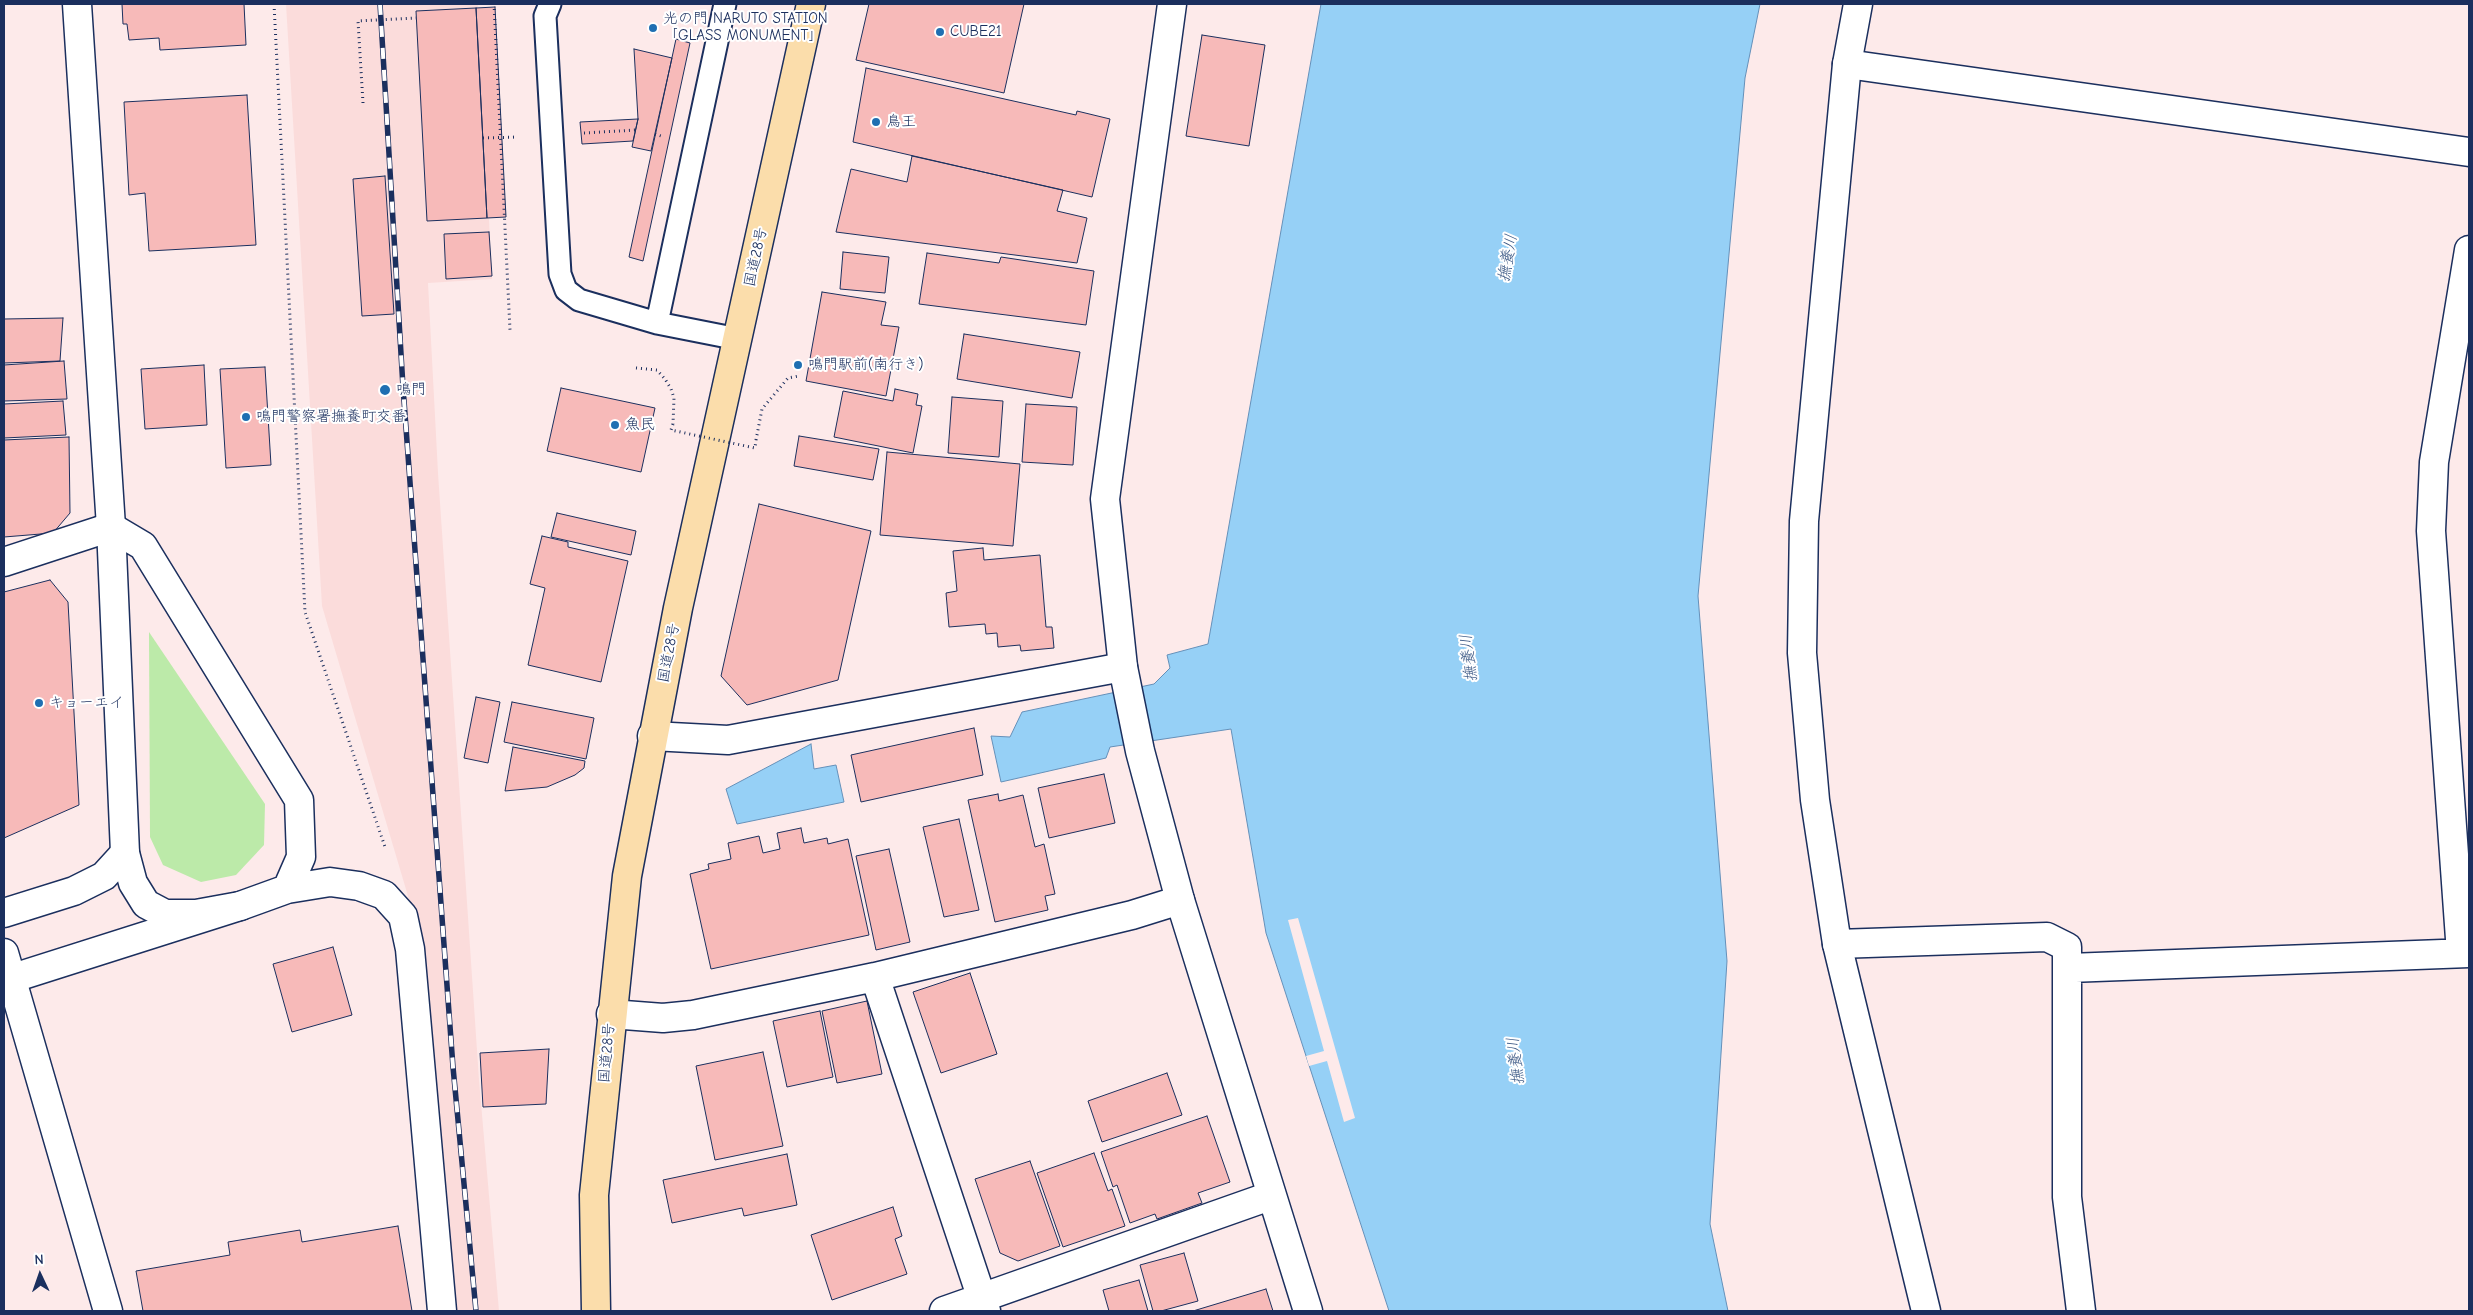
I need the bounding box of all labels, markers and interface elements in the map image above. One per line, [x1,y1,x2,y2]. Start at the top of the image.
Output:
place label: 光の門 NARUTO STATION 「GLASS MONUMENT」 [663,10,828,45]
marker: 光の門 NARUTO STATION 「GLASS MONUMENT」 [647,22,659,34]
place label: CUBE21 [950,23,1002,41]
marker: CUBE21 [934,26,946,38]
place label: 鳥王 [886,113,916,131]
marker: 鳥王 [870,116,882,128]
street label: 国道28号 [741,226,771,288]
water label: 撫養川 [1494,233,1522,283]
place label: 鳴門駅前(南行き) [808,356,923,374]
marker: 鳴門駅前(南行き) [792,359,804,371]
place label: 鳴門 [396,381,426,399]
marker: 鳴門 [378,383,392,397]
place label: 鳴門警察署撫養町交番 [256,408,406,426]
marker: 鳴門警察署撫養町交番 [240,411,252,423]
place label: 魚民 [625,416,655,434]
marker: 魚民 [609,419,621,431]
street label: 国道28号 [654,622,684,684]
water label: 撫養川 [1457,633,1481,683]
place label: キョーエイ [49,694,124,712]
marker: キョーエイ [33,697,45,709]
street label: 国道28号 [595,1022,619,1084]
water label: 撫養川 [1504,1036,1528,1086]
north arrow [15,1250,65,1300]
text: N [34,1251,44,1268]

